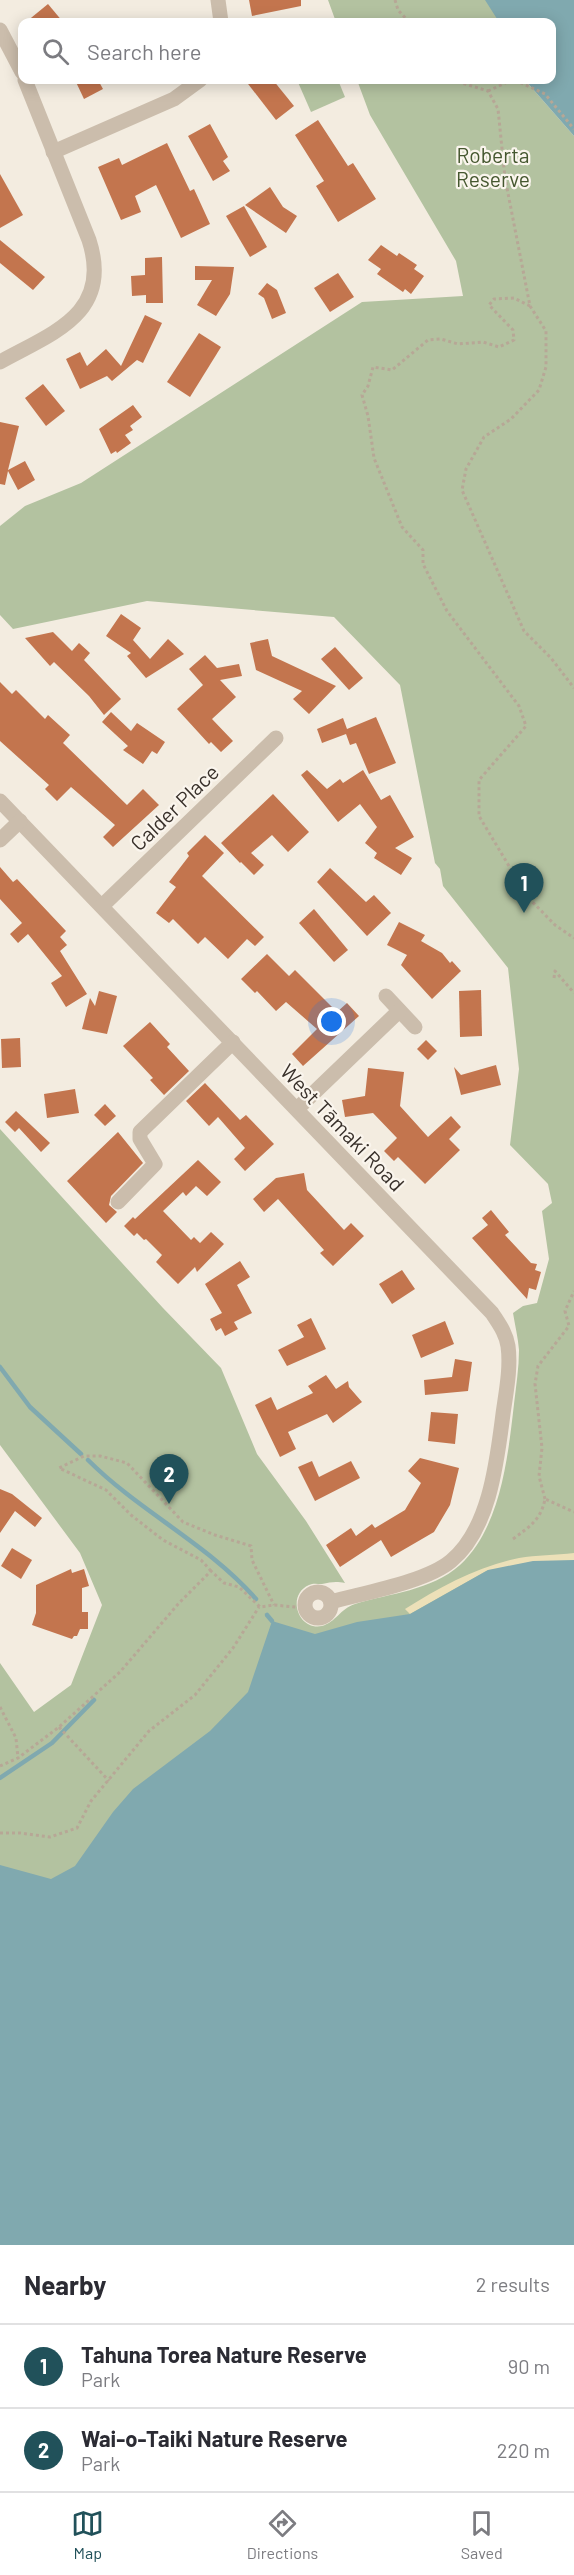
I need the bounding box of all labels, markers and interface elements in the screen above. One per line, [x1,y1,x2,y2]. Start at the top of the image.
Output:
search box [18,18,556,84]
icon: search [39,35,72,68]
text: Search here [87,38,201,64]
park label: Roberta Reserve [456,142,530,191]
street label: Calder Place [125,759,223,855]
pin: 1 [504,864,544,913]
your location [317,1007,346,1036]
street label: West Tāmaki Road [276,1058,410,1196]
pin: 2 [150,1454,188,1504]
text: Nearby [24,2269,106,2300]
text: 2 results [476,2272,550,2296]
text: Tahuna Torea Nature Reserve [81,2341,367,2367]
text: 1 [40,2354,47,2378]
text: 90 m [508,2354,550,2378]
text: Park [81,2367,120,2391]
text: Wai-o-Taiki Nature Reserve [81,2425,348,2451]
text: 2 [38,2438,49,2462]
text: 220 m [497,2438,550,2462]
text: Park [81,2451,120,2475]
tab: Map [71,2507,104,2562]
tab: Directions [247,2507,318,2562]
tab: Saved [461,2507,503,2562]

